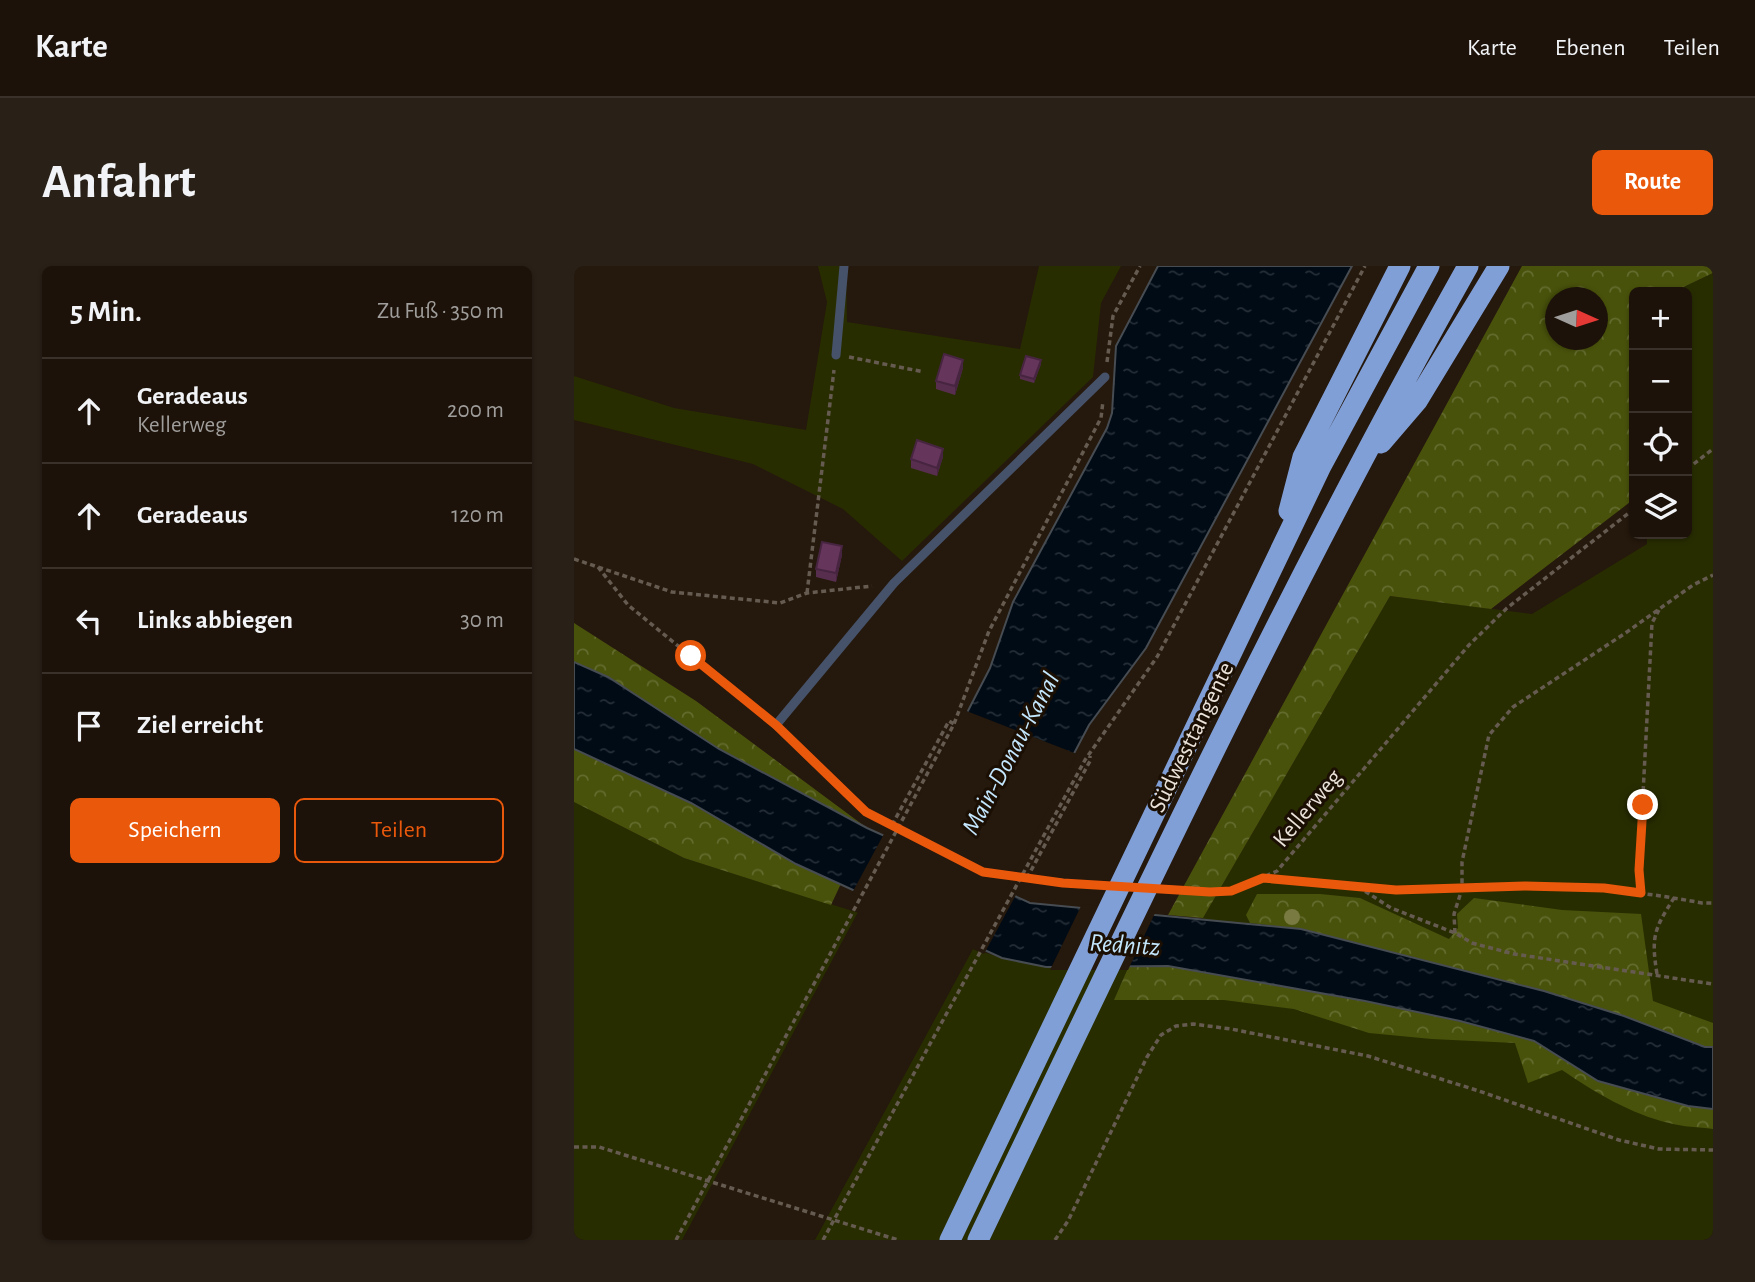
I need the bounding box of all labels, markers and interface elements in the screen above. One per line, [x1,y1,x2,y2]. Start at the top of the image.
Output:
text: Karte [35,31,108,64]
text: Karte [1467,36,1517,60]
text: Ebenen [1555,36,1626,60]
text: Teilen [1664,36,1720,60]
button: Route [1592,150,1713,215]
text: Anfahrt [42,158,196,207]
north arrow [1545,287,1608,350]
map controls [1629,287,1692,539]
button: + [1629,287,1692,350]
text: 5 Min. [70,297,142,327]
text: Zu Fuß · 350 m [377,300,504,323]
button: − [1629,350,1692,413]
text: Geradeaus [137,383,248,409]
icon: ahead [70,392,108,430]
text: 200 m [447,399,504,422]
button: locate [1629,413,1692,476]
text: Kellerweg [137,414,226,437]
button: layers [1629,476,1692,539]
icon: ahead [70,497,108,535]
text: Geradeaus [137,502,248,528]
text: 120 m [451,504,504,527]
icon: left [70,602,108,640]
text: Links abbiegen [137,607,293,633]
text: 30 m [460,609,504,632]
route start [675,640,706,671]
street label: Südwesttangente [1145,659,1239,816]
water label: Main-Donau-Kanal [957,668,1065,839]
icon: arrive [70,707,108,745]
text: Ziel erreicht [137,712,263,738]
street label: Kellerweg [1269,765,1347,852]
route end [1627,789,1658,820]
button: Speichern [70,798,280,863]
button: Teilen [294,798,504,863]
water label: Rednitz [1089,930,1161,960]

